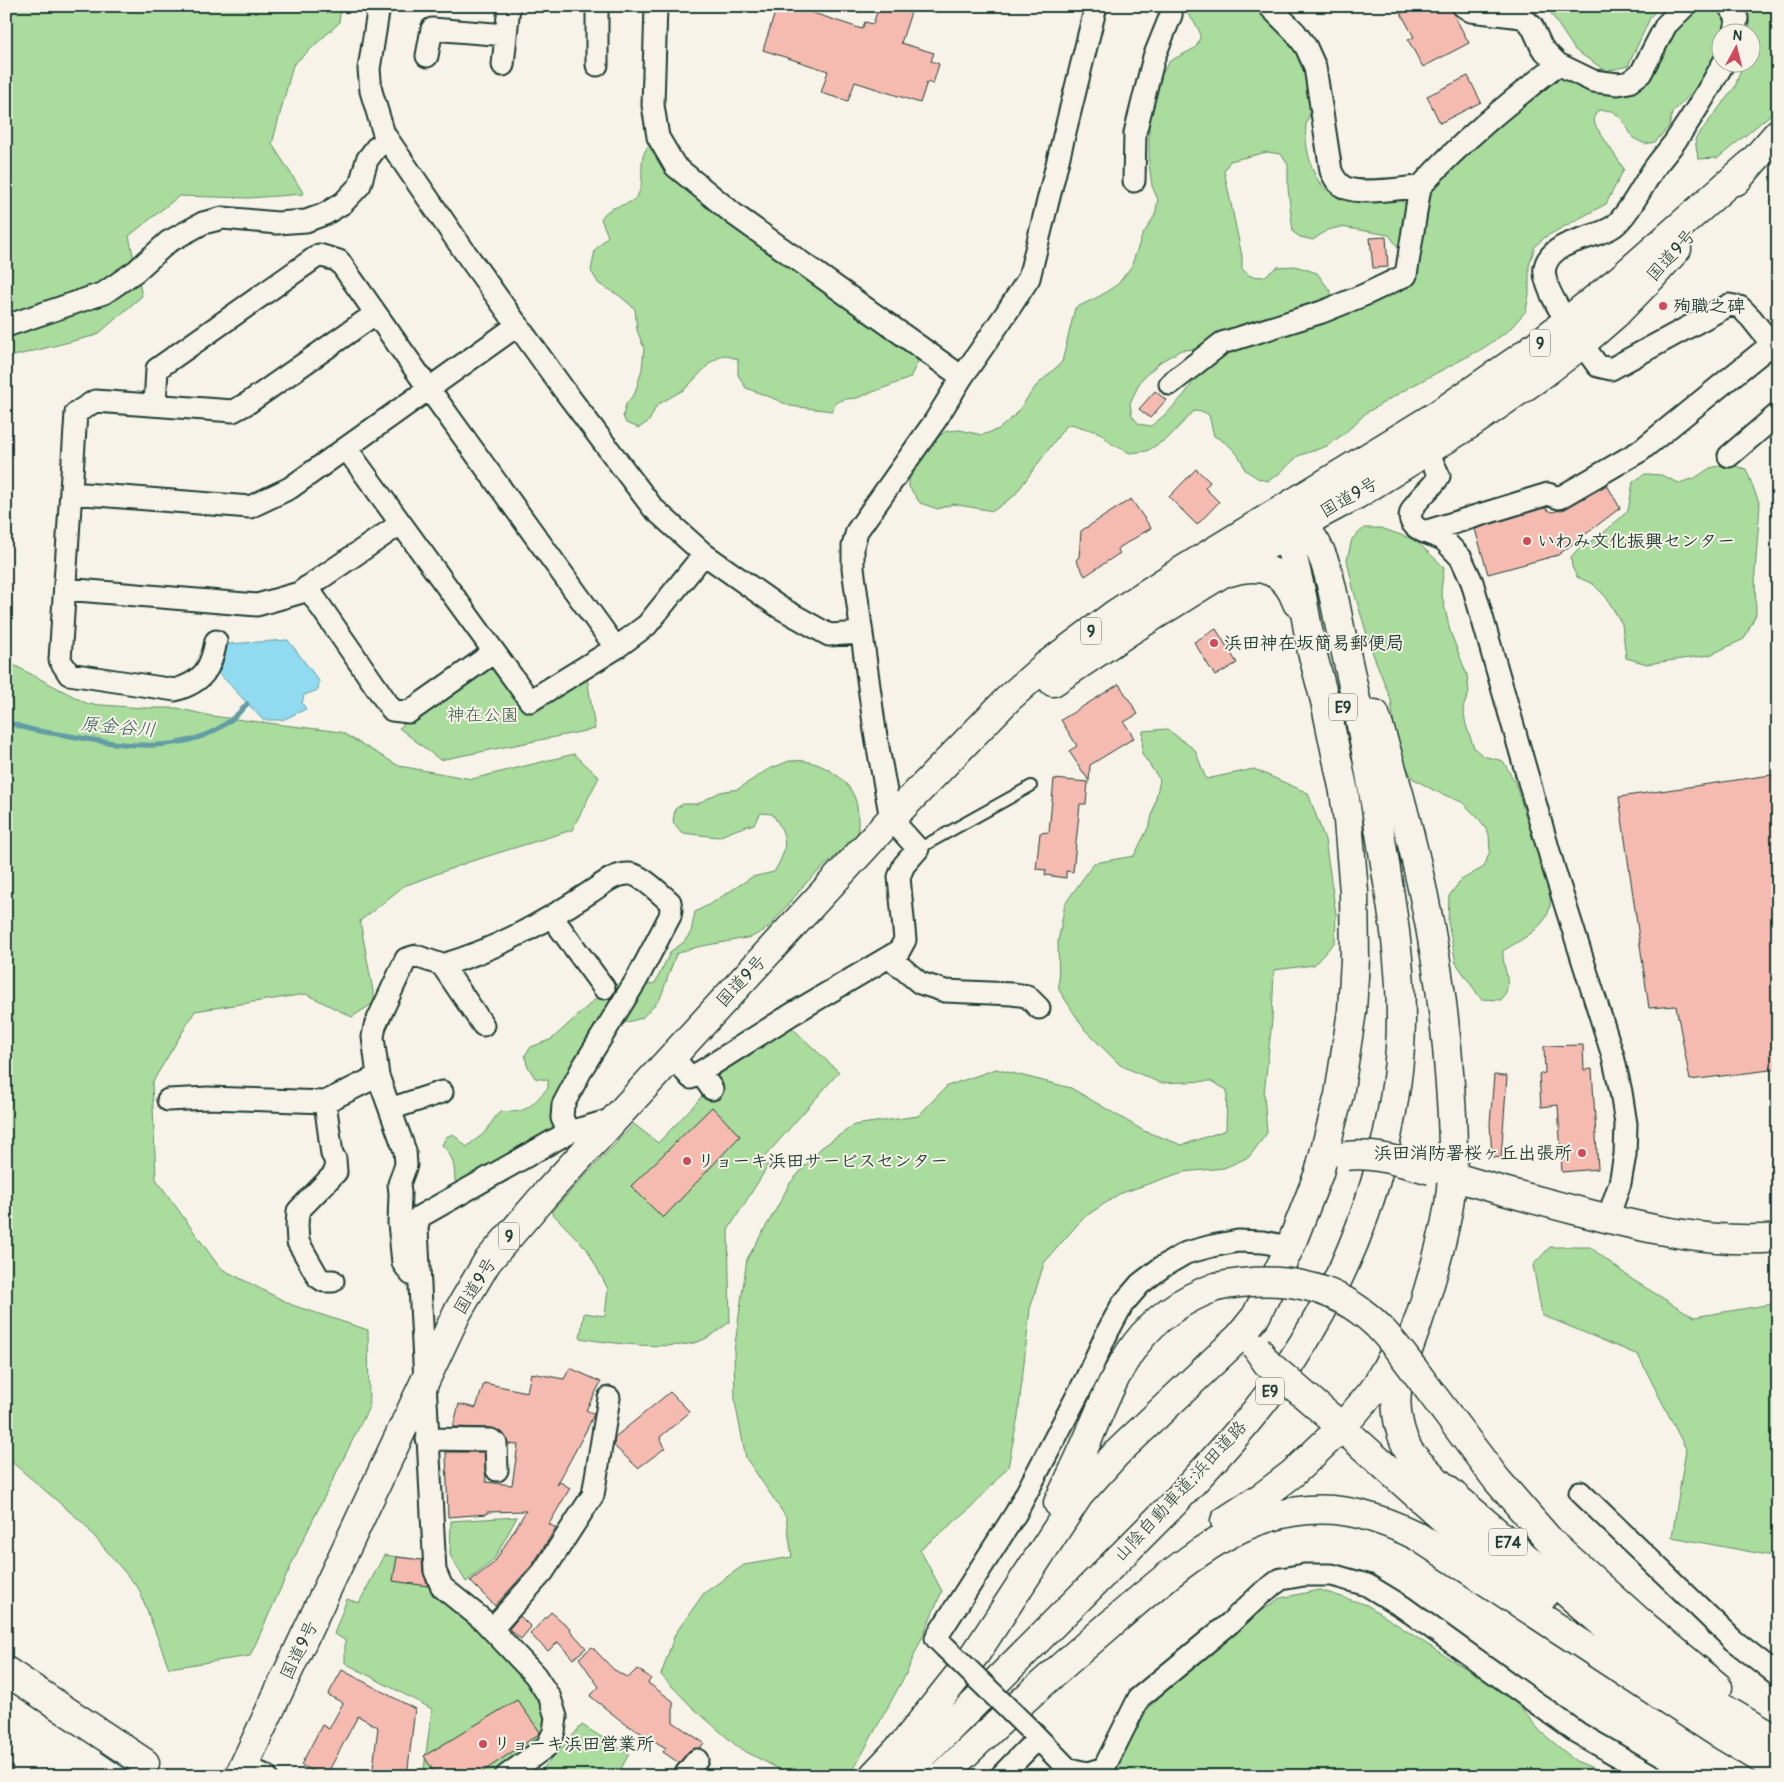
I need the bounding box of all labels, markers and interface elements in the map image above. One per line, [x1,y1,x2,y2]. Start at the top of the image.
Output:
north arrow [1712,22,1762,72]
text: N [1732,27,1743,45]
street label: 国道9号 [1642,224,1701,287]
place label: 殉職之碑 [1673,295,1745,318]
marker: 殉職之碑 [1657,300,1669,312]
road number: 9 [1530,329,1550,356]
street label: 国道9号 [1316,472,1382,523]
place label: いわみ文化振興センター [1537,530,1735,553]
marker: いわみ文化振興センター [1521,535,1533,547]
road number: 9 [1081,618,1101,644]
place label: 浜田神在坂簡易郵便局 [1224,632,1404,655]
marker: 浜田神在坂簡易郵便局 [1208,637,1220,649]
road number: E9 [1329,694,1357,720]
park label: 神在公園 [447,704,519,727]
water label: 原金谷川 [79,712,157,742]
street label: 国道9号 [711,950,771,1012]
place label: 浜田消防署桜ヶ丘出張所 [1374,1142,1572,1165]
marker: 浜田消防署桜ヶ丘出張所 [1576,1147,1588,1159]
place label: リョーキ浜田サービスセンター [697,1150,948,1173]
marker: リョーキ浜田サービスセンター [681,1155,693,1167]
road number: 9 [499,1222,519,1250]
street label: 国道9号 [449,1253,502,1319]
road number: E9 [1256,1378,1284,1404]
street label: 山陰自動車道;浜田道路 [1109,1416,1252,1567]
road number: E74 [1489,1528,1527,1555]
street label: 国道9号 [275,1617,324,1684]
place label: リョーキ浜田営業所 [493,1733,654,1756]
marker: リョーキ浜田営業所 [477,1738,489,1750]

